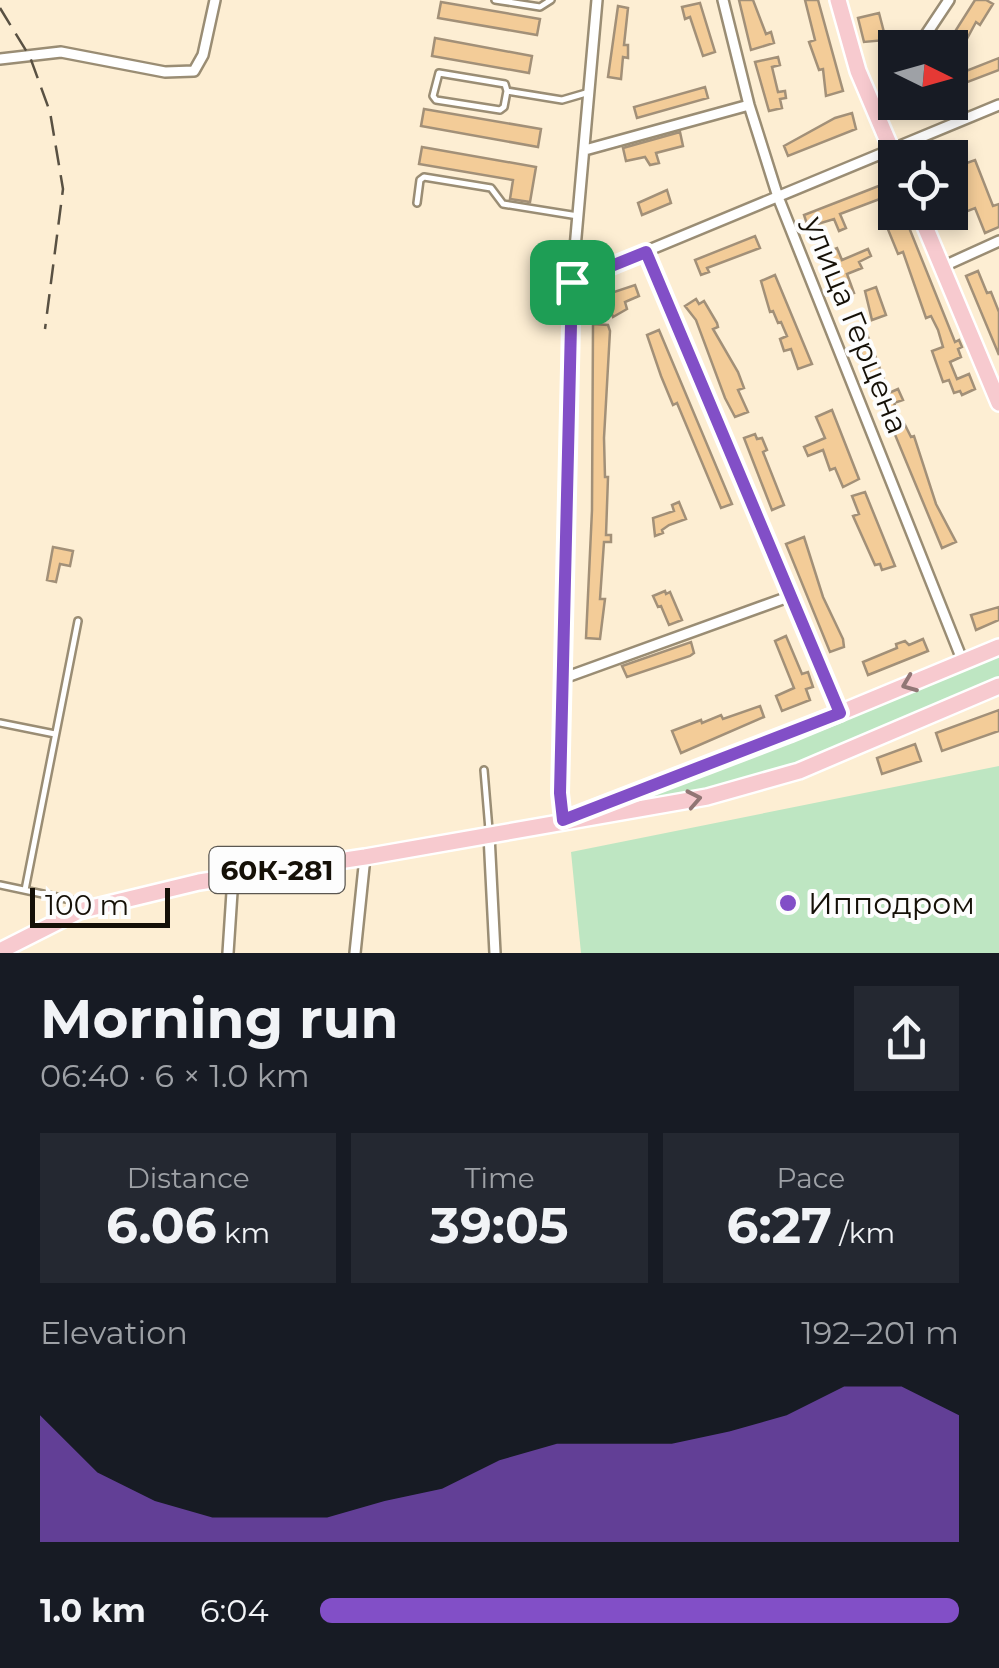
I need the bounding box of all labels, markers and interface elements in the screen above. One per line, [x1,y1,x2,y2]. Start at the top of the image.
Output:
north arrow [878,30,968,120]
map controls [878,30,968,230]
button: locate [878,140,968,230]
street label: улица Герцена [795,210,916,439]
pin [530,240,615,325]
icon: arrive [545,255,600,310]
one-way arrow [901,673,919,693]
one-way arrow [685,789,702,810]
road number: 60К-281 [210,847,344,893]
scale bar [30,883,170,928]
place label: Ипподром [808,885,975,922]
text: 100 m [45,888,129,922]
marker: Ипподром [777,892,799,914]
text: Morning run [40,985,398,1052]
button: share [854,986,959,1091]
text: 06:40 · 6 × 1.0 km [40,1056,310,1095]
text: Distance [127,1161,250,1195]
text: Time [464,1161,535,1195]
text: Pace [777,1161,845,1195]
text: 6.06 [106,1195,217,1256]
text: 39:05 [430,1195,569,1256]
text: 6:27 [727,1195,832,1256]
text: km [217,1216,270,1250]
text: /km [832,1216,895,1250]
text: Elevation [40,1313,188,1352]
text: 192–201 m [801,1313,959,1352]
text: 1.0 km [40,1591,146,1630]
text: 6:04 [200,1591,269,1630]

